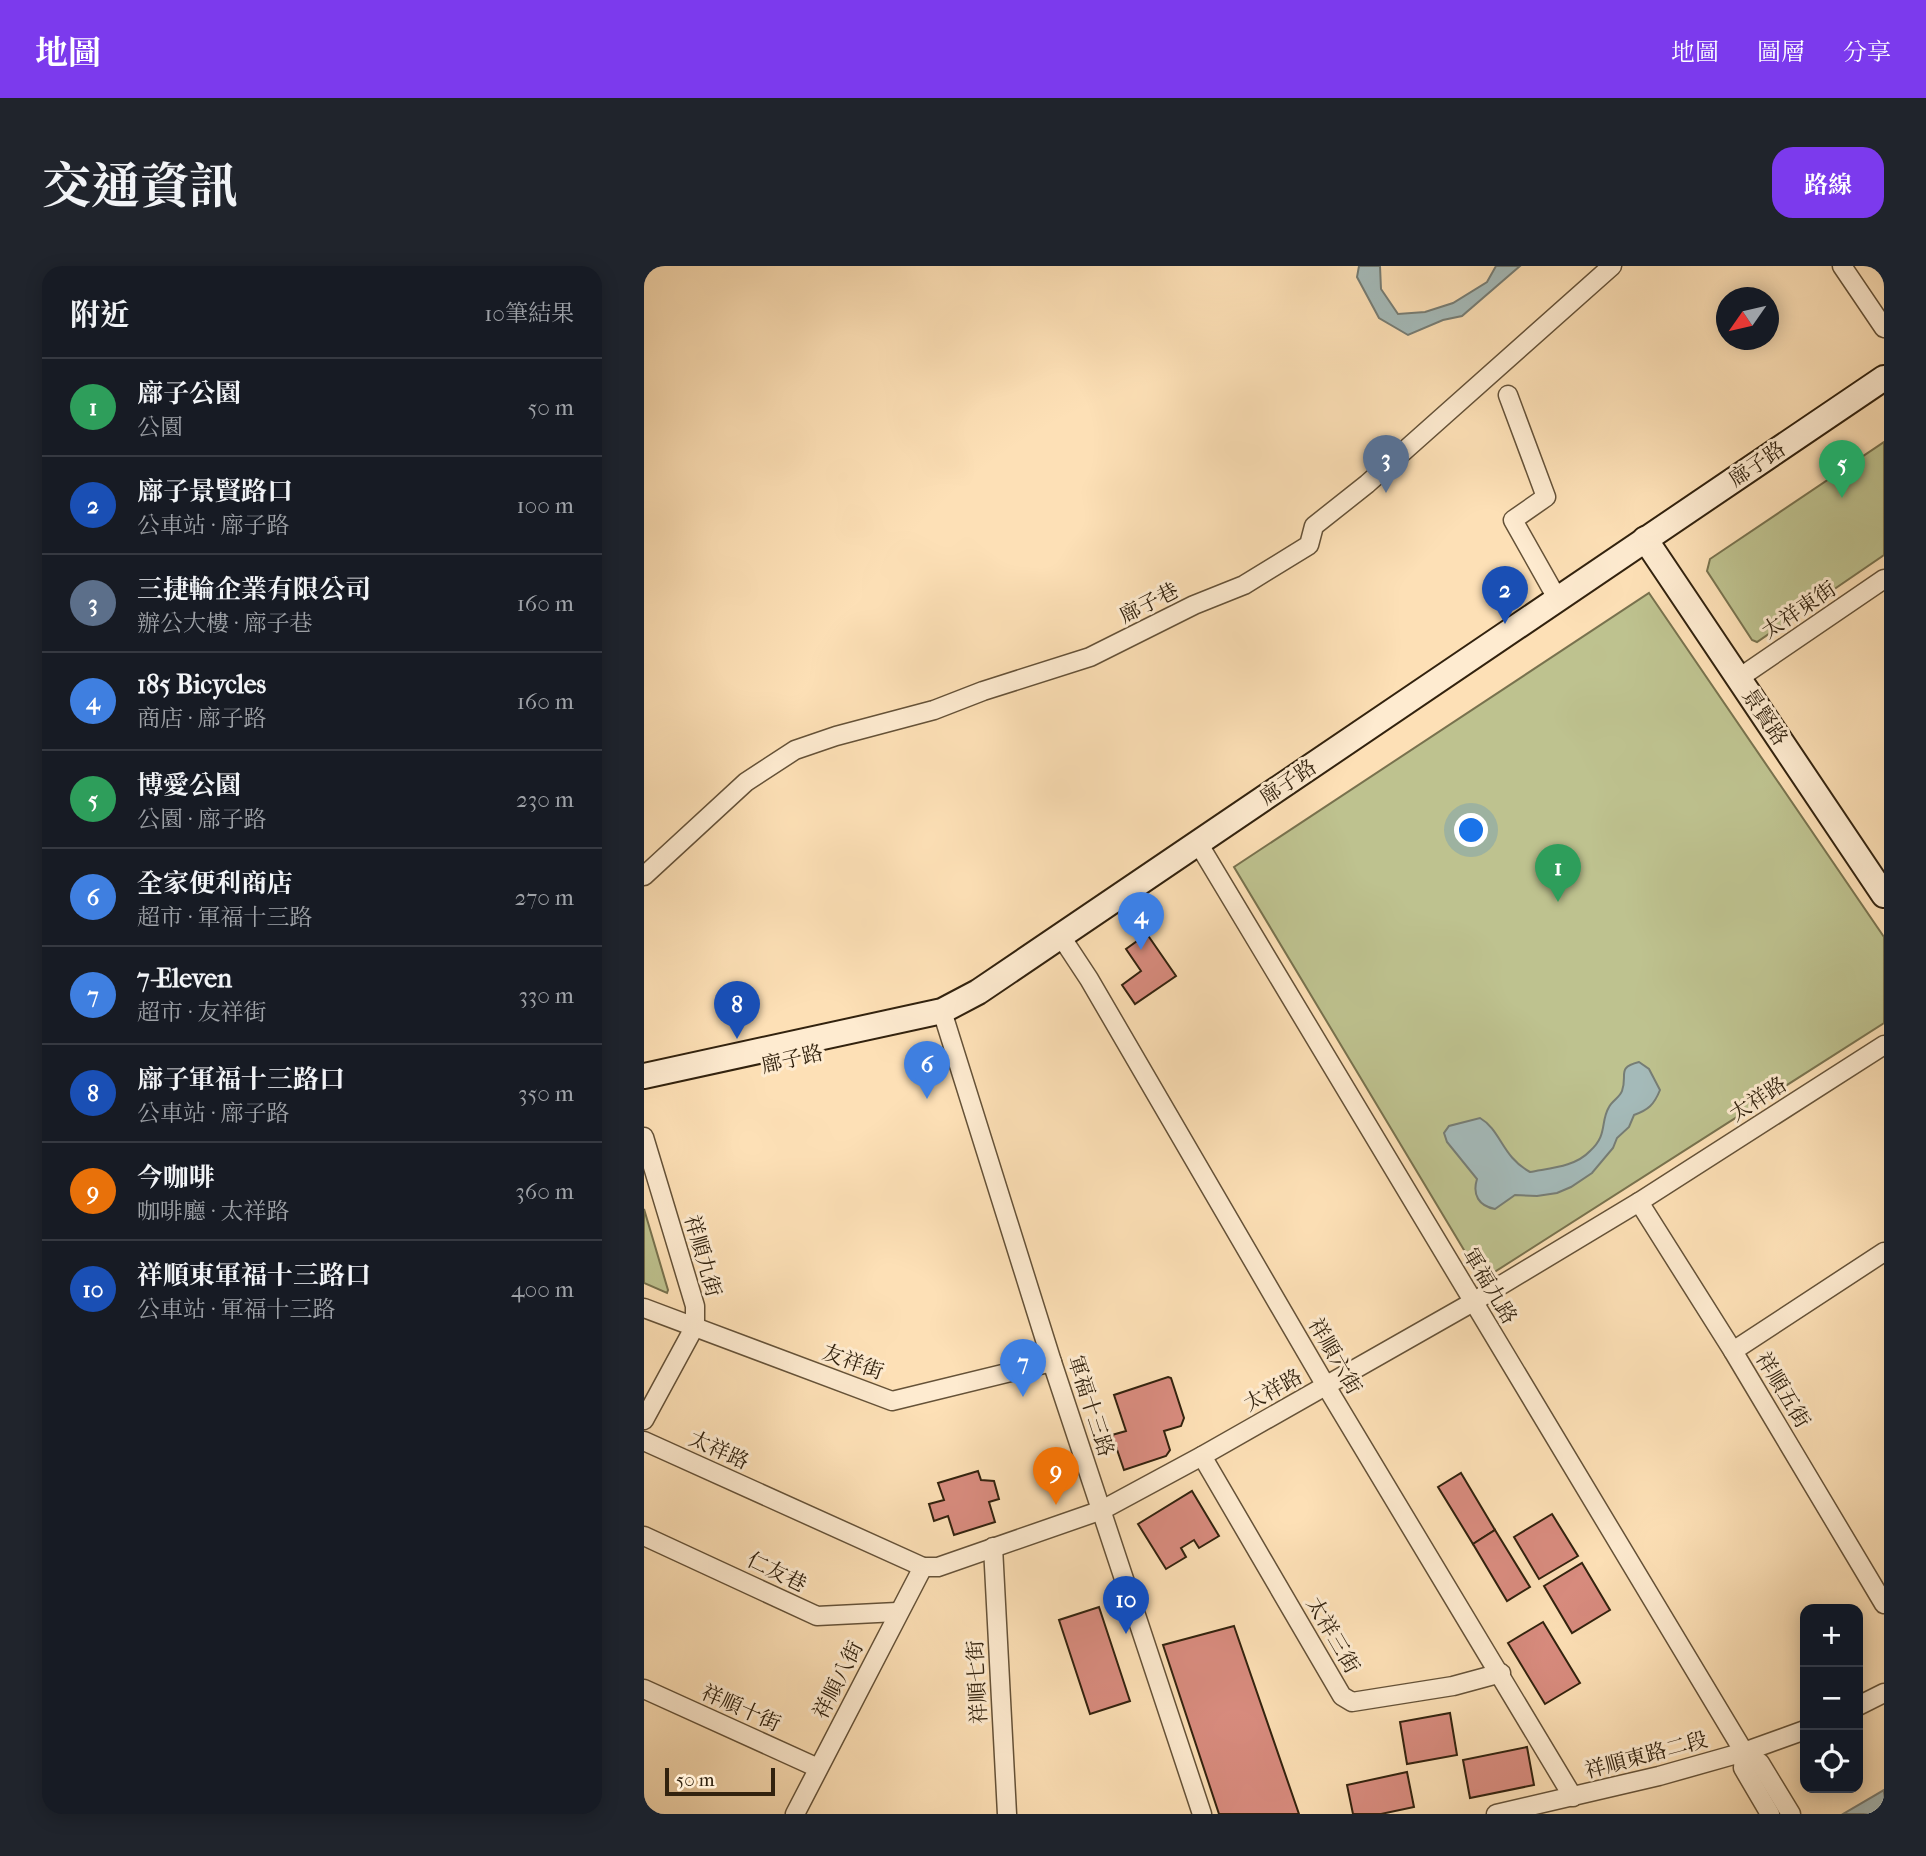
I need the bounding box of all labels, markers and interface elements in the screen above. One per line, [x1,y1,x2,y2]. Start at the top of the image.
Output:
text: 地圖 [35,34,101,73]
text: 地圖 [1671,38,1719,66]
text: 圖層 [1757,38,1805,66]
text: 分享 [1843,38,1891,66]
button: 路線 [1772,147,1884,218]
text: 交通資訊 [42,158,238,216]
north arrow [1716,287,1779,350]
text: 附近 [70,298,130,333]
text: 10筆結果 [484,300,574,327]
text: 廍子公園 [137,378,241,409]
text: 1 [89,394,97,421]
text: 50 m [527,394,574,421]
text: 公園 [137,414,183,441]
pin: 3 [1363,435,1409,493]
street label: 廍子路 [1724,436,1790,492]
pin: 5 [1819,440,1865,498]
text: 廍子景賢路口 [137,476,293,507]
text: 2 [87,492,99,519]
text: 100 m [516,492,574,519]
text: 公車站 · 廍子路 [137,512,290,539]
pin: 2 [1482,566,1528,624]
text: 三捷輪企業有限公司 [137,574,371,605]
street label: 太祥東街 [1757,577,1841,643]
street label: 廍子巷 [1115,578,1183,628]
text: 3 [88,590,98,617]
text: 160 m [517,590,574,617]
text: 辦公大樓 · 廍子巷 [137,610,313,637]
text: 185 Bicycles [137,669,266,700]
street label: 景賢路 [1737,684,1793,750]
text: 4 [86,688,100,715]
text: 160 m [517,688,574,715]
text: 商店 · 廍子路 [137,705,267,732]
street label: 廍子路 [1255,754,1321,810]
text: 博愛公園 [137,770,241,801]
text: 5 [88,786,98,813]
text: 230 m [516,786,574,813]
text: 公園 · 廍子路 [137,806,267,833]
your location [1454,813,1488,847]
pin: 1 [1535,844,1581,902]
text: 全家便利商店 [137,868,293,899]
text: 6 [87,884,99,911]
text: 270 m [514,884,574,911]
pin: 4 [1118,892,1164,950]
text: 超市 · 軍福十三路 [137,904,313,931]
text: 7-Eleven [137,963,232,994]
pin: 8 [714,981,760,1039]
text: 7 [87,982,99,1009]
text: 330 m [518,982,574,1009]
text: 超市 · 友祥街 [137,999,267,1026]
street label: 廍子路 [759,1040,825,1078]
pin: 6 [904,1041,950,1099]
text: 廍子軍福十三路口 [137,1064,345,1095]
street label: 太祥路 [1725,1072,1791,1126]
text: 8 [87,1080,99,1107]
text: 350 m [518,1080,574,1107]
text: 公車站 · 廍子路 [137,1100,290,1127]
text: 今咖啡 [137,1162,215,1193]
text: 9 [87,1178,99,1205]
text: 360 m [515,1178,574,1205]
text: 咖啡廳 · 太祥路 [137,1198,290,1225]
street label: 祥順九街 [680,1212,726,1300]
street label: 軍福九路 [1458,1244,1522,1328]
text: 祥順東軍福十三路口 [137,1260,371,1291]
text: 10 [83,1276,103,1303]
text: 400 m [511,1276,574,1303]
text: 公車站 · 軍福十三路 [137,1296,336,1323]
street label: 祥順六街 [1304,1314,1366,1398]
pin: 7 [1000,1339,1046,1397]
street label: 友祥街 [819,1340,887,1384]
street label: 祥順五街 [1751,1348,1815,1432]
street label: 軍福十三路 [1063,1352,1119,1460]
street label: 太祥路 [1240,1364,1306,1416]
street label: 太祥路 [685,1426,753,1474]
pin: 9 [1033,1447,1079,1505]
street label: 仁友巷 [743,1547,811,1597]
pin: 10 [1103,1576,1149,1634]
street label: 太祥三街 [1302,1593,1364,1677]
map controls [1800,1604,1863,1793]
button: + [1800,1604,1863,1667]
street label: 祥順八街 [808,1637,868,1723]
street label: 祥順七街 [963,1639,991,1725]
button: − [1800,1667,1863,1730]
street label: 祥順十街 [698,1680,784,1736]
street label: 祥順東路二段 [1582,1727,1710,1783]
button: locate [1800,1730,1863,1793]
scale bar [665,1765,775,1797]
text: 50 m [676,1769,715,1791]

